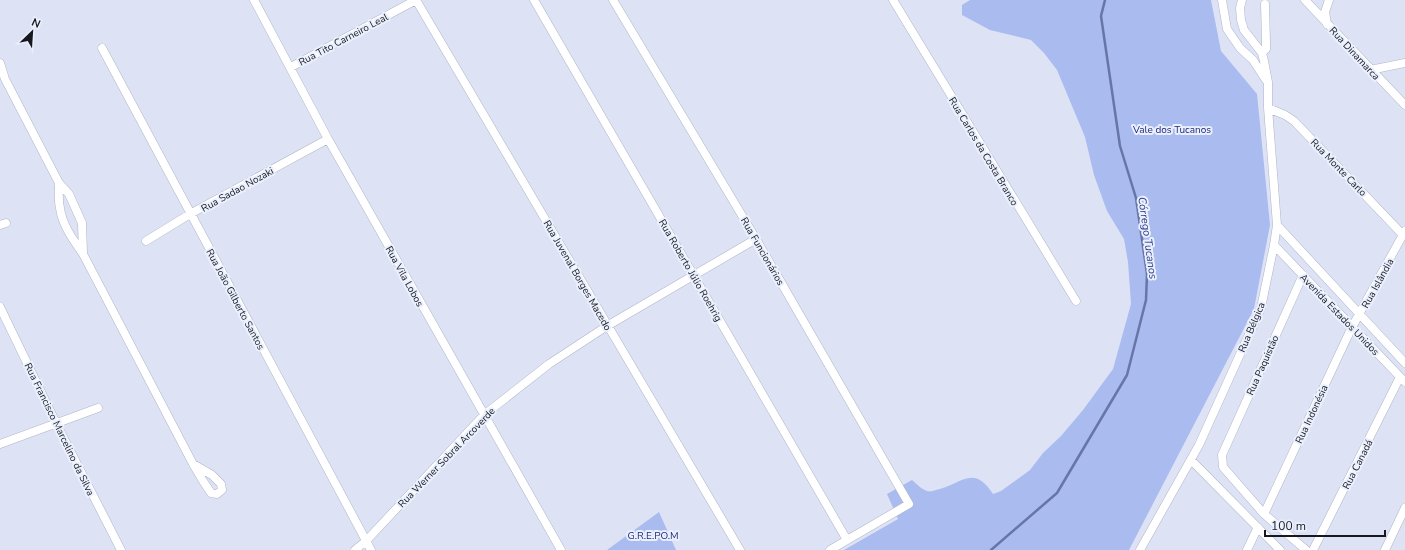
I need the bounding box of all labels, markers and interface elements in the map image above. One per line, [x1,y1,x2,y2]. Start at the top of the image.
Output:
street label: Rua Tito Carneiro Leal [296,10,391,69]
north arrow [12,12,52,52]
text: N [29,15,43,32]
street label: Rua Dinamarca [1326,24,1383,83]
street label: Rua Carlos da Costa Branco [945,95,1021,209]
park label: Vale dos Tucanos [1132,123,1211,137]
street label: Rua Monte Carlo [1307,136,1370,200]
street label: Rua Sadao Nozaki [199,164,276,216]
water label: Córrego Tucanos [1134,196,1161,280]
street label: Rua Funcionários [737,215,787,288]
street label: Rua Roberto Júlio Roehrig [655,217,725,324]
street label: Rua Juvenal Borges Macedo [540,218,615,334]
street label: Rua Vila Lobos [382,244,427,309]
street label: Rua João Gilberto Santos [203,247,268,353]
street label: Rua Islândia [1358,256,1397,311]
street label: Avenida Estados Unidos [1296,271,1382,359]
street label: Rua Bélgica [1235,300,1269,355]
street label: Rua Paquistão [1243,333,1283,398]
street label: Rua Francisco Marcelino da Silva [21,361,97,498]
street label: Rua Indonésia [1292,383,1332,446]
street label: Rua Werner Sobral Arcoverde [395,404,498,511]
street label: Rua Canadá [1339,437,1376,492]
scale bar [1265,512,1385,538]
text: 100 m [1271,518,1306,534]
park label: G.R.E.PO.M [627,529,679,543]

